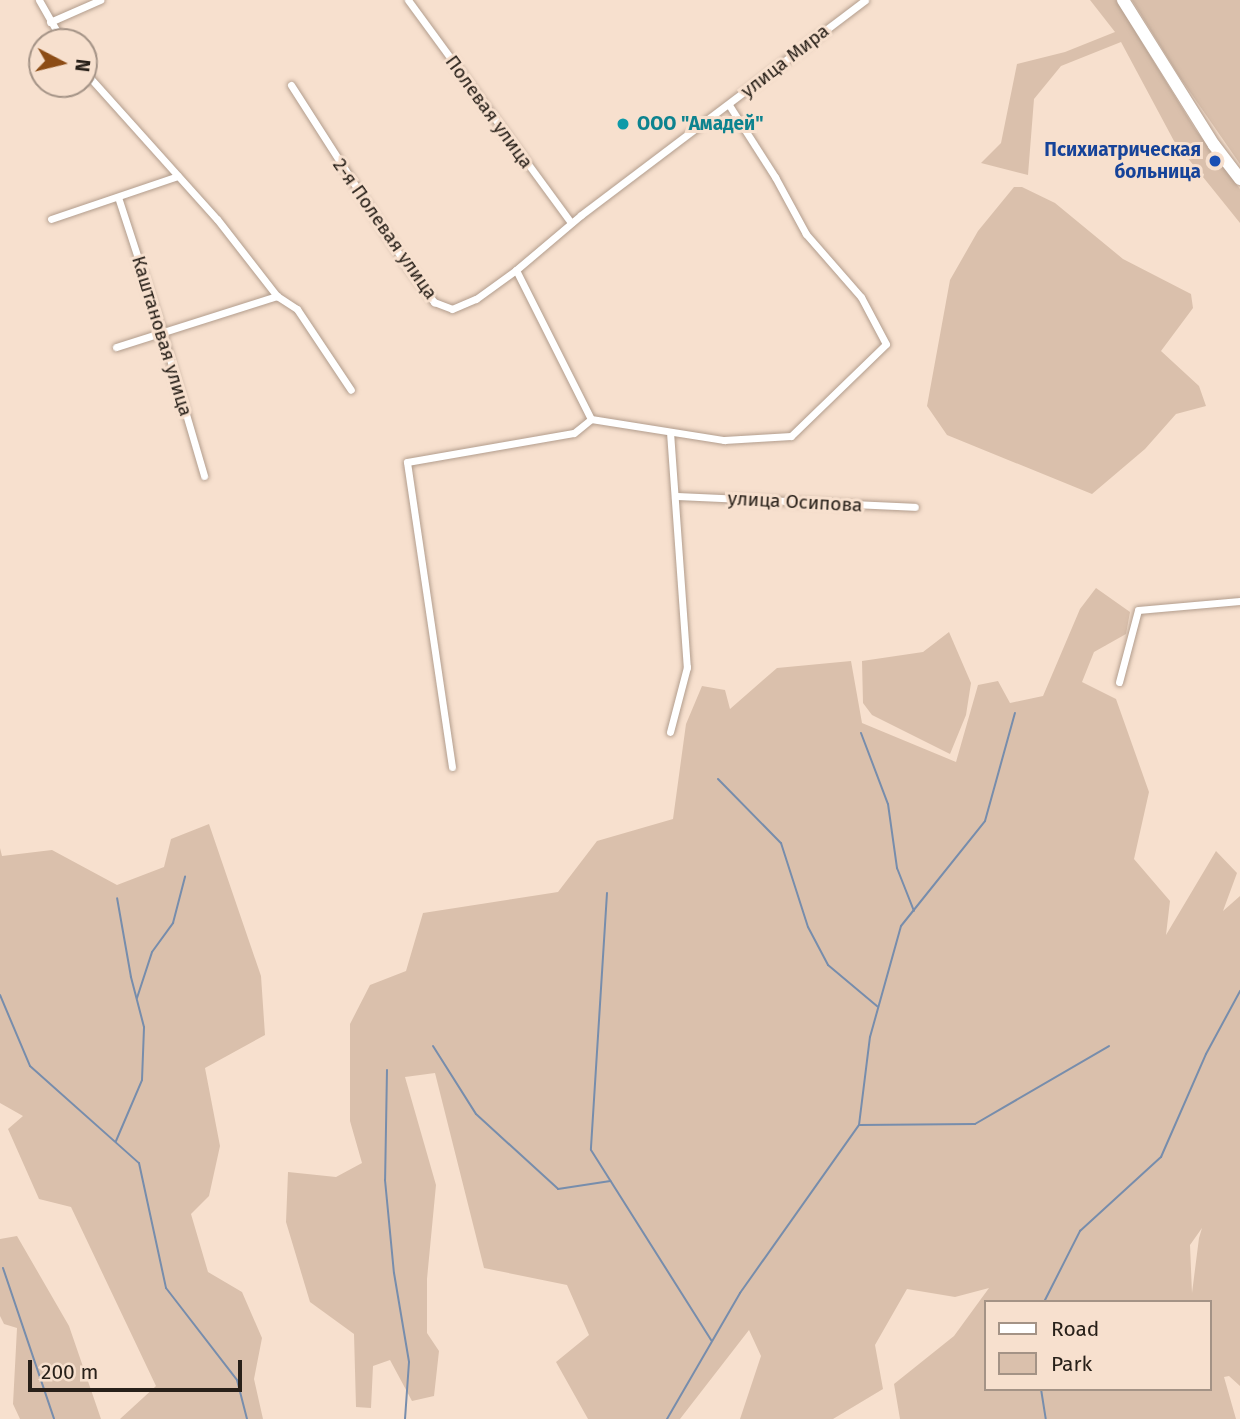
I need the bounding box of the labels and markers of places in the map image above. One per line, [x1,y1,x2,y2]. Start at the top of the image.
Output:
place label: ООО "Амадей" [637,113,764,135]
marker: ООО "Амадей" [615,116,631,132]
place label: Психиатрическая больница [1044,139,1201,183]
marker: Психиатрическая больница [1207,153,1223,169]

